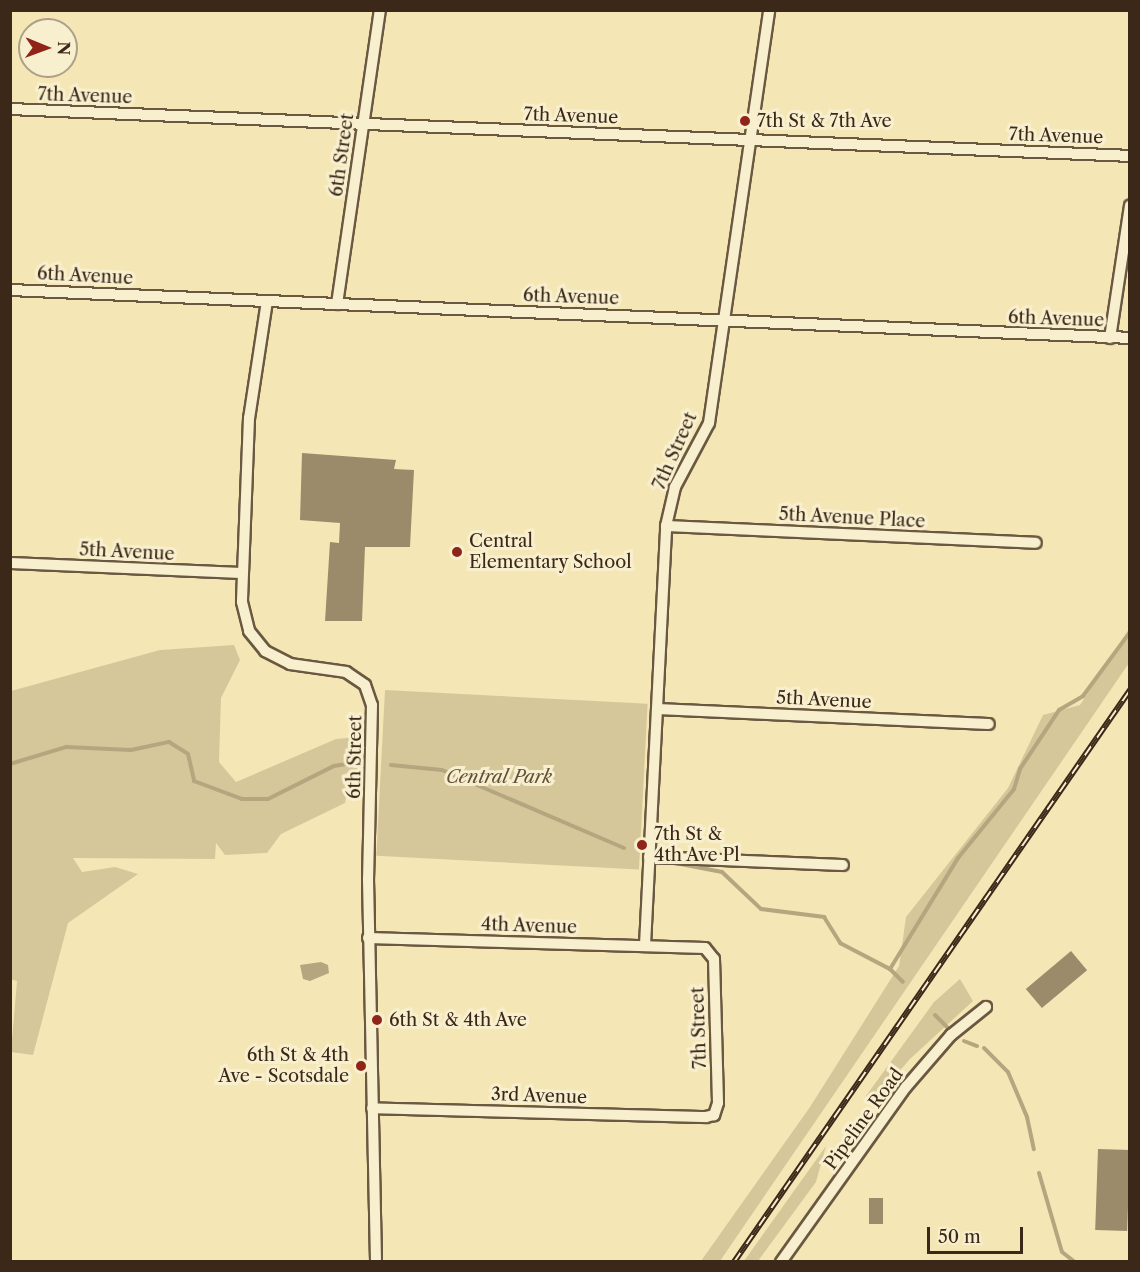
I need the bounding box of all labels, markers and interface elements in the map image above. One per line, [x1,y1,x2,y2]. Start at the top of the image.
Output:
north arrow [18,18,78,78]
text: N [54,41,74,55]
street label: 7th Avenue [37,84,133,108]
street label: 7th Avenue [523,104,619,128]
place label: 7th St & 7th Ave [757,110,892,132]
street label: 6th Street [325,112,359,198]
marker: 7th St & 7th Ave [738,114,752,128]
street label: 7th Avenue [1008,124,1104,148]
street label: 6th Avenue [36,263,134,289]
street label: 6th Avenue [522,285,620,309]
street label: 6th Avenue [1007,307,1105,331]
street label: 7th Street [648,409,702,493]
street label: 5th Avenue Place [778,503,926,533]
place label: Central Elementary School [469,531,632,574]
street label: 5th Avenue [78,539,176,565]
marker: Central Elementary School [450,545,464,559]
street label: 5th Avenue [775,687,873,713]
street label: 6th Street [343,715,367,799]
park label: Central Park [446,766,552,788]
place label: 7th St & 4th Ave Pl [654,824,740,866]
marker: 7th St & 4th Ave Pl [635,838,649,852]
street label: 4th Avenue [480,914,578,938]
street label: 7th Street [687,986,711,1070]
place label: 6th St & 4th Ave [389,1009,528,1031]
marker: 6th St & 4th Ave [370,1013,384,1027]
place label: 6th St & 4th Ave - Scotsdale [218,1045,349,1088]
marker: 6th St & 4th Ave - Scotsdale [354,1059,368,1073]
street label: Pipeline Road [820,1064,908,1174]
street label: 3rd Avenue [490,1084,588,1108]
scale bar [930,1215,1026,1253]
text: 50 m [938,1226,981,1248]

